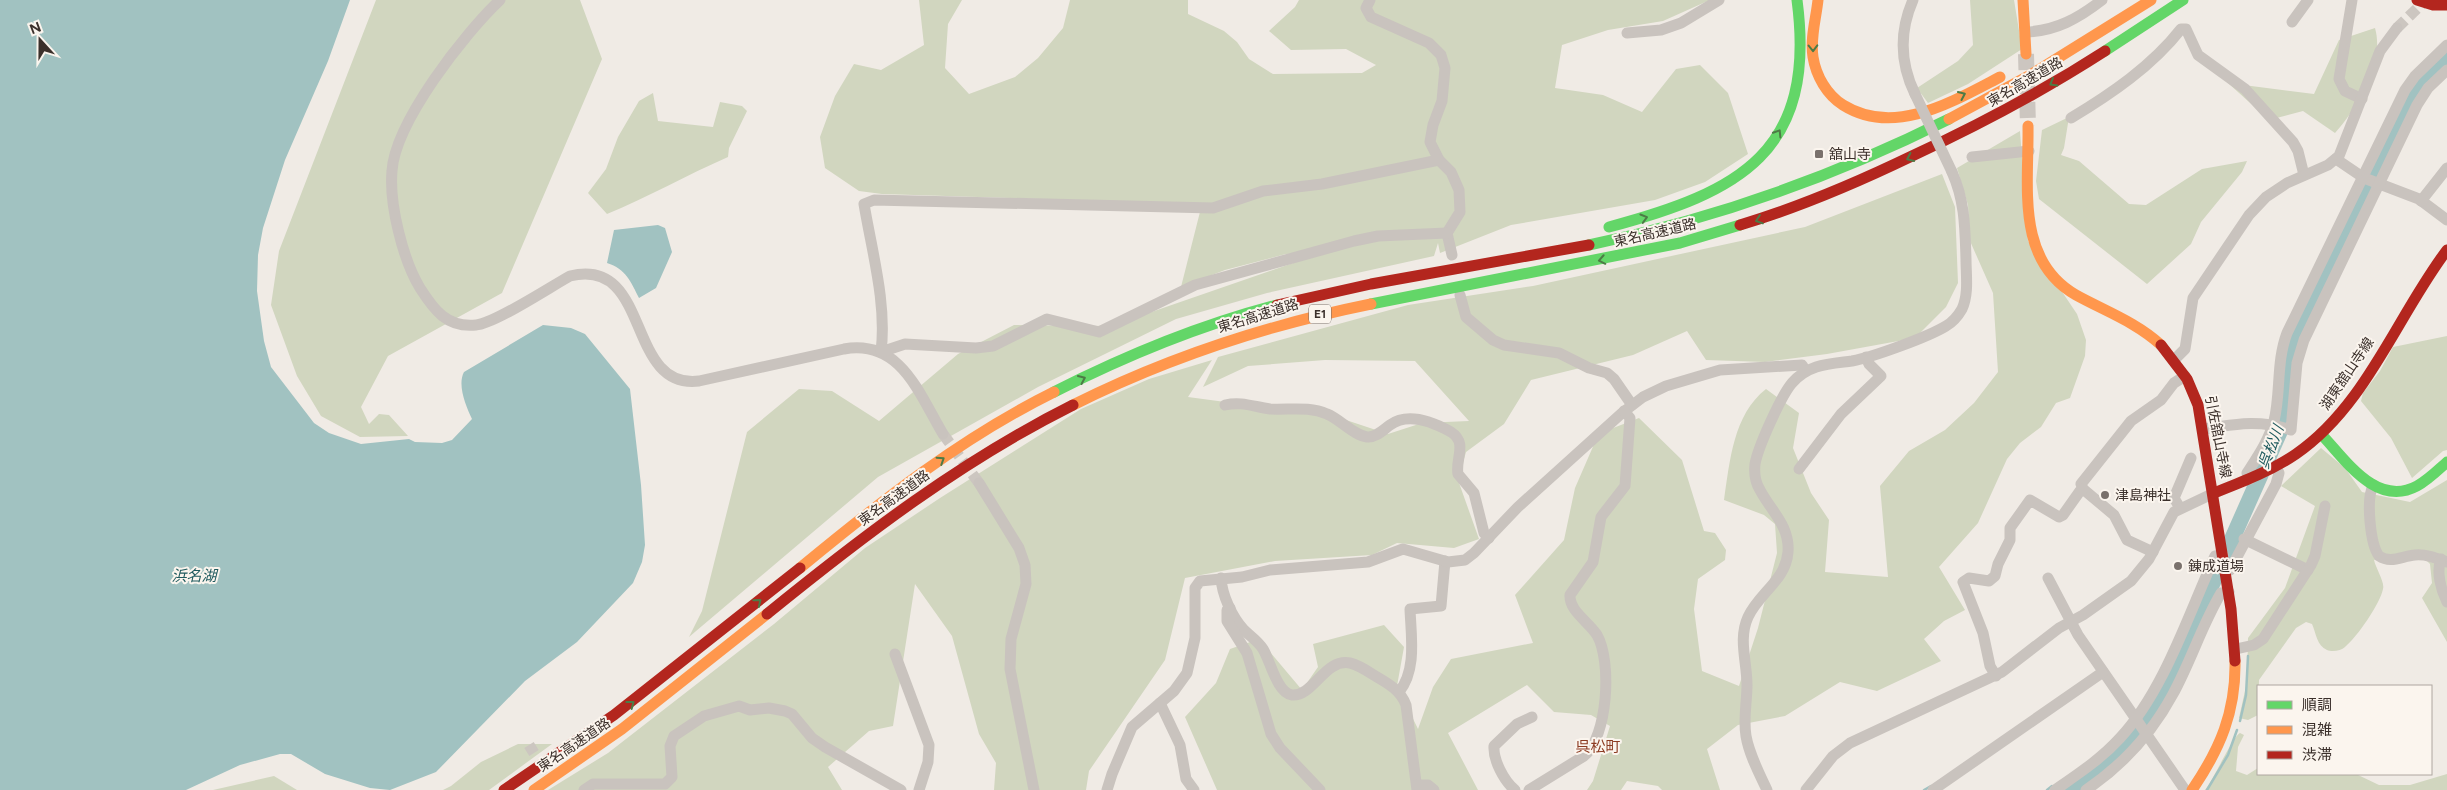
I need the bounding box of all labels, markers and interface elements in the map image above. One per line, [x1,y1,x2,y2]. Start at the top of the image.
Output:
north arrow [15,15,65,65]
text: N [27,18,44,38]
one-way arrow [1808,45,1818,53]
street label: 東名高速道路 [1984,54,2066,110]
one-way arrow [2050,77,2059,87]
one-way arrow [1957,91,1966,102]
one-way arrow [1772,129,1781,139]
place label: 舘山寺 [1829,146,1871,163]
marker: 舘山寺 [1813,148,1825,160]
one-way arrow [1906,152,1915,163]
one-way arrow [1639,213,1648,223]
one-way arrow [1756,214,1764,224]
street label: 東名高速道路 [1612,215,1698,251]
one-way arrow [1598,254,1607,265]
street label: 東名高速道路 [1215,296,1301,336]
road number: E1 [1309,304,1331,324]
street label: 湖東舘山寺線 [2316,334,2378,414]
one-way arrow [1077,374,1086,385]
street label: 引佐舘山寺線 [2202,394,2234,480]
water label: 呉松川 [2255,421,2288,471]
one-way arrow [936,457,945,466]
street label: 東名高速道路 [855,466,933,530]
place label: 津島神社 [2115,487,2171,504]
marker: 津島神社 [2099,489,2111,501]
place label: 錬成道場 [2188,558,2244,575]
marker: 錬成道場 [2172,560,2184,572]
water label: 浜名湖 [171,567,218,585]
one-way arrow [752,599,761,608]
legend [2257,685,2432,775]
text: 順調 [2302,696,2332,714]
one-way arrow [625,701,634,709]
street label: 東名高速道路 [534,714,614,776]
text: 混雑 [2302,721,2332,739]
district label: 呉松町 [1575,738,1621,756]
text: 渋滞 [2302,746,2332,764]

